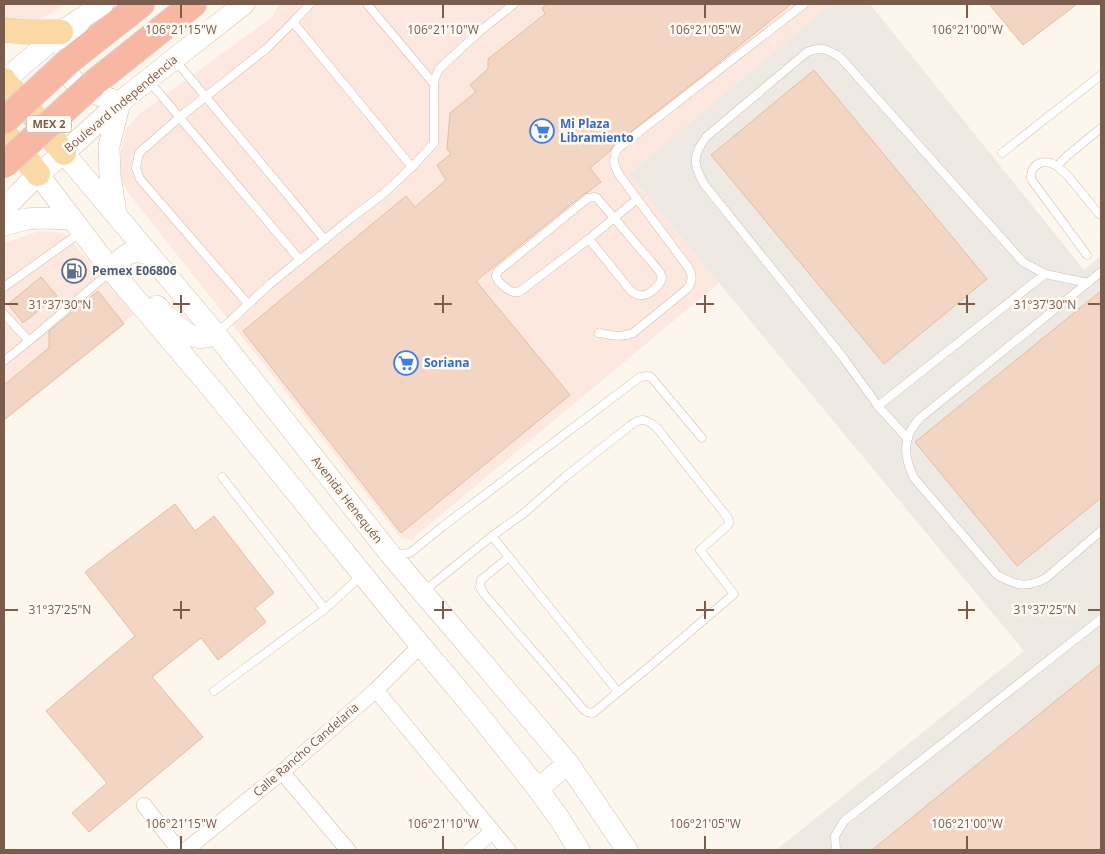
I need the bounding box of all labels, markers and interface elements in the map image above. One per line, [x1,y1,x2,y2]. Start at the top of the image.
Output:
text: 106°21'15"W [145,21,217,38]
text: 106°21'10"W [407,21,479,38]
text: 106°21'05"W [669,21,741,38]
text: 106°21'00"W [931,21,1003,38]
street label: Boulevard Independencia [60,51,181,156]
place label: Mi Plaza Libramiento [560,115,634,146]
road number: MEX 2 [27,116,72,132]
supermarket icon: Mi Plaza Libramiento [529,118,555,144]
fuel station icon: Pemex E06806 [61,258,87,284]
place label: Pemex E06806 [92,262,177,279]
text: 31°37'30"N [29,296,91,313]
text: 31°37'30"N [1014,296,1076,313]
supermarket icon: Soriana [393,350,419,376]
place label: Soriana [424,354,470,371]
street label: Avenida Henequén [308,453,387,547]
text: 31°37'25"N [29,601,91,618]
text: 31°37'25"N [1014,601,1076,618]
street label: Calle Rancho Candelaria [249,699,362,800]
text: 106°21'15"W [145,815,217,832]
text: 106°21'10"W [407,815,479,832]
text: 106°21'05"W [669,815,741,832]
text: 106°21'00"W [931,815,1003,832]

